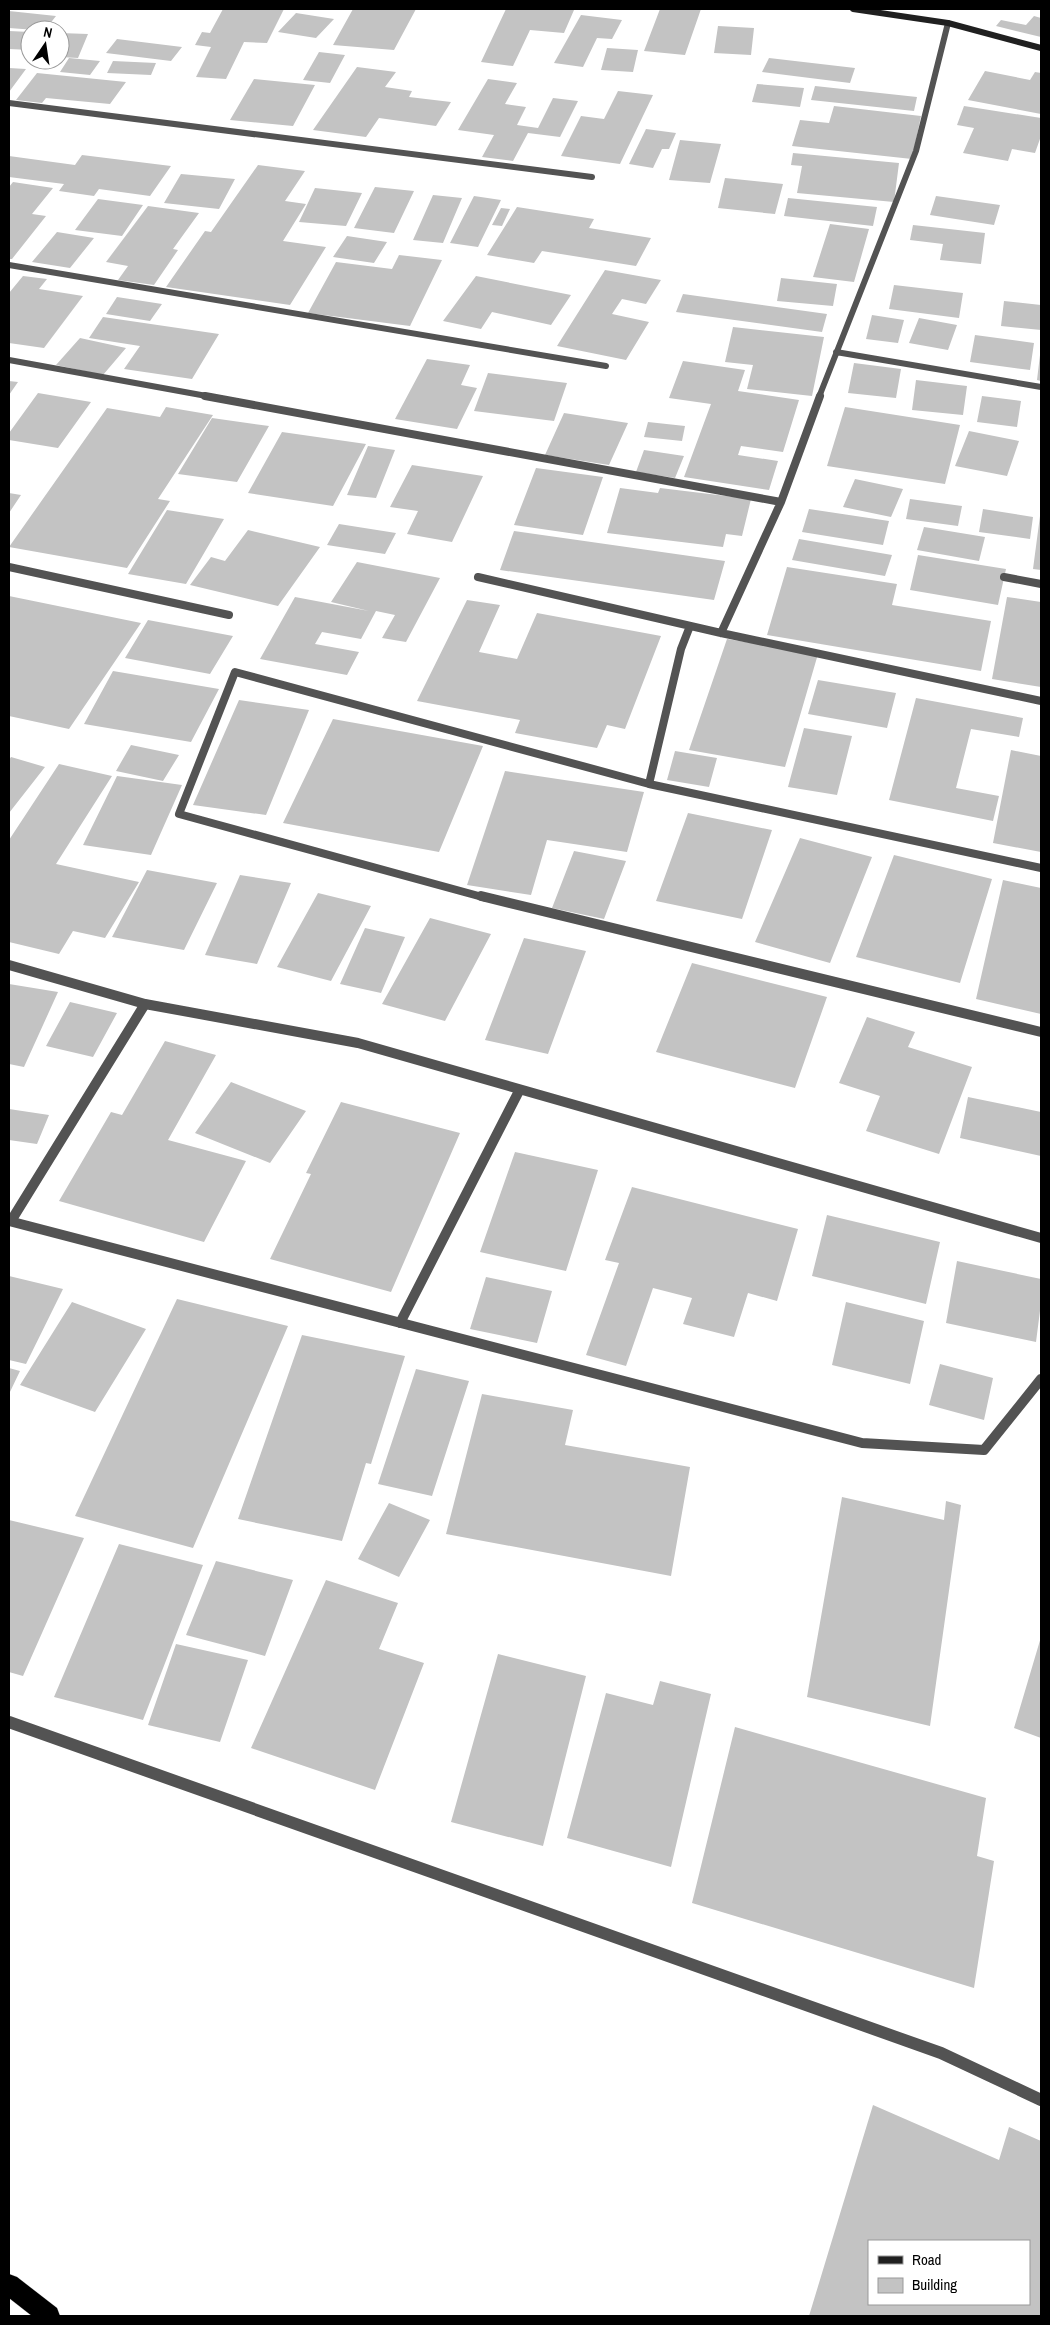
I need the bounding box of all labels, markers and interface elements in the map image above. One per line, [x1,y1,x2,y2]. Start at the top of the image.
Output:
north arrow [20,20,70,70]
text: N [42,23,54,42]
legend [868,2240,1030,2305]
text: Road [912,2249,941,2270]
text: Building [912,2274,957,2295]

